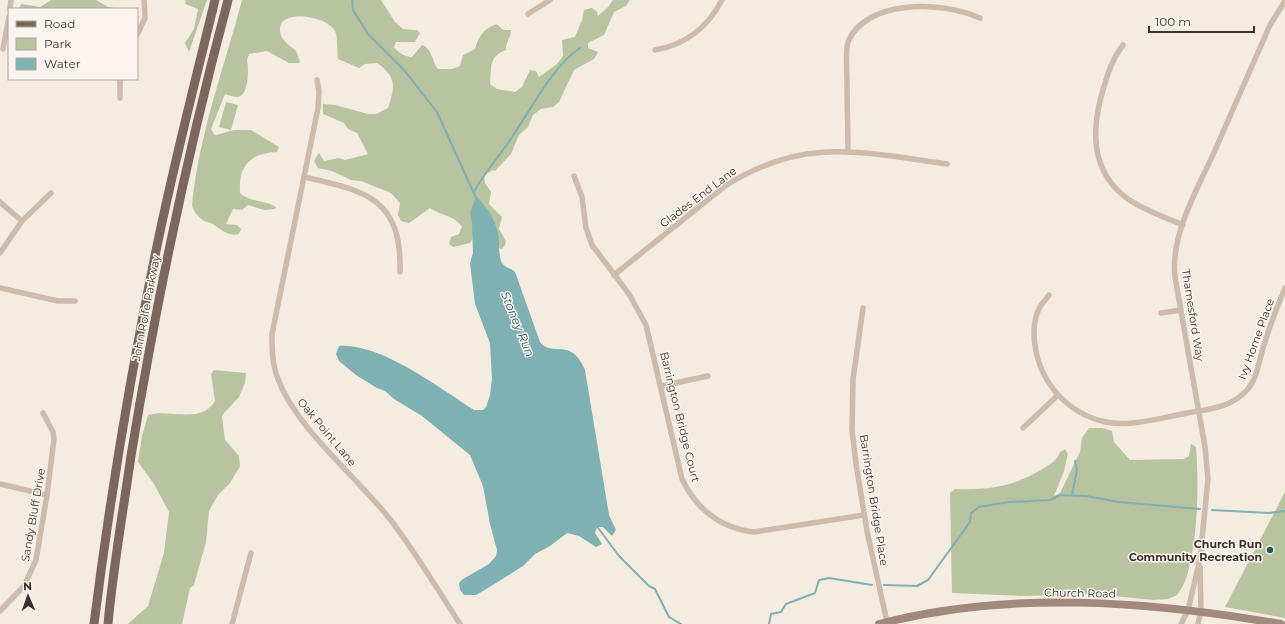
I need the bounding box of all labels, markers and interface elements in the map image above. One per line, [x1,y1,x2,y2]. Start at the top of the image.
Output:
legend [8,8,138,80]
scale bar [1149,8,1254,34]
text: 100 m [1155,14,1191,29]
text: Road [44,16,75,31]
text: Park [44,36,72,51]
text: Water [44,56,81,71]
street label: Glades End Lane [657,163,739,230]
street label: John Rolfe Parkway [129,254,163,363]
street label: Thamesford Way [1179,268,1207,362]
water label: Stoney Run [498,289,538,359]
street label: Ivy Home Place [1235,296,1277,381]
street label: Barrington Bridge Court [657,350,703,484]
street label: Oak Point Lane [294,395,360,469]
street label: Barrington Bridge Place [857,433,891,567]
street label: Sandy Bluff Drive [18,467,48,563]
place label: Church Run Community Recreation [1129,537,1262,564]
marker: Church Run Community Recreation [1265,545,1275,555]
north arrow [8,576,48,616]
text: N [23,579,32,593]
street label: Church Road [1044,585,1116,601]

